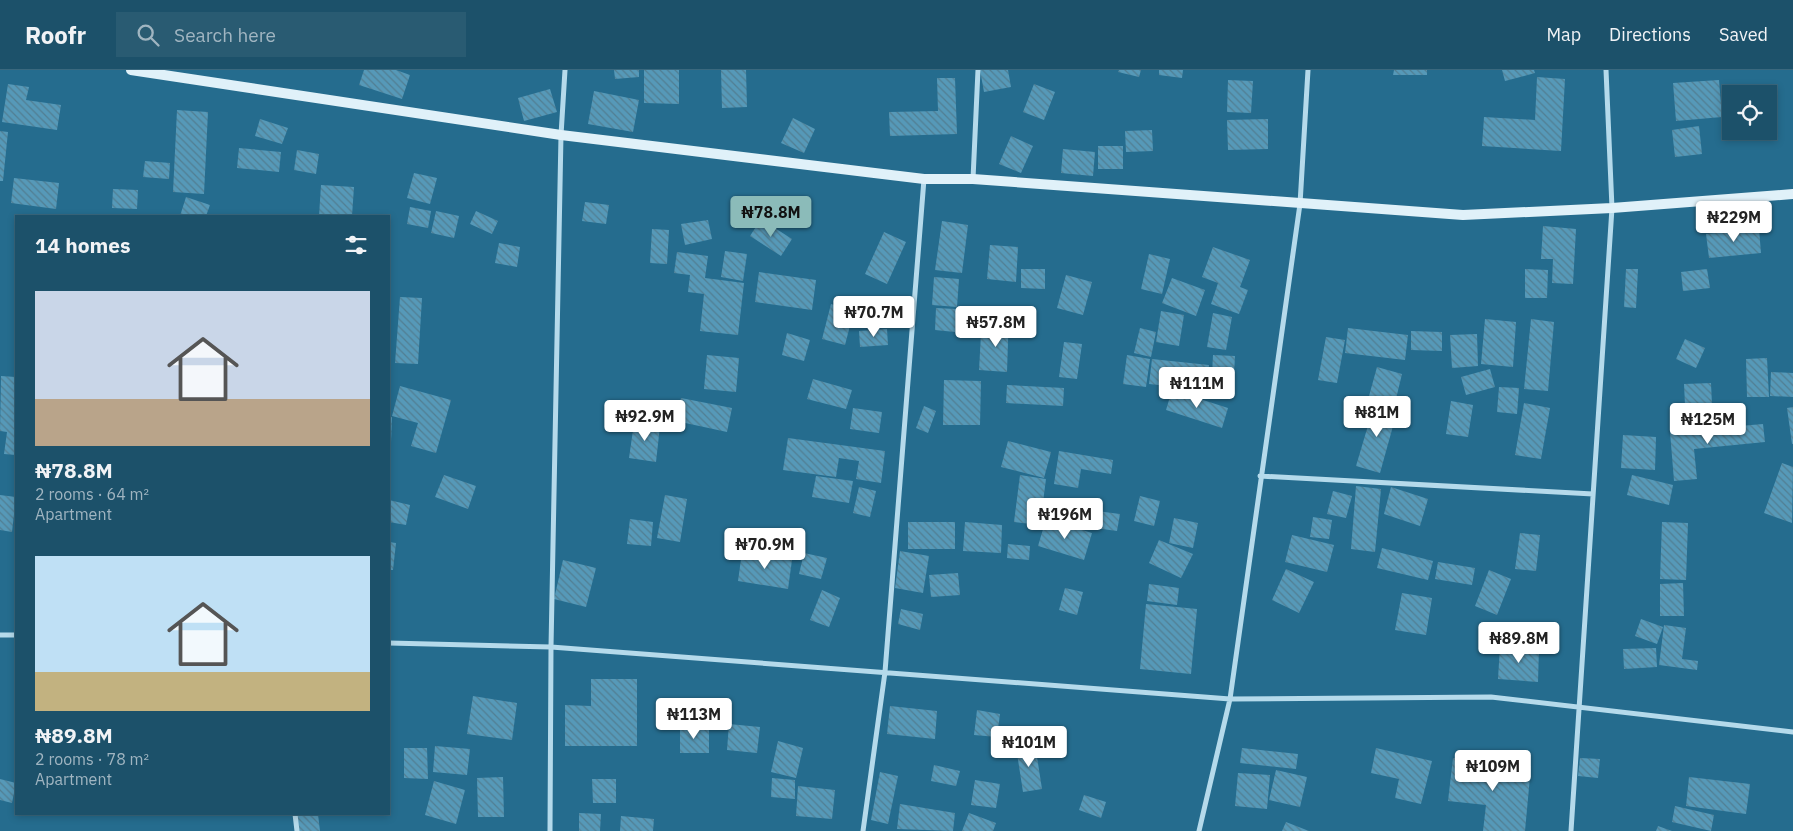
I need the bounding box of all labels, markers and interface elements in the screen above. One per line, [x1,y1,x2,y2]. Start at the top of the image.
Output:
search box [116,12,466,57]
text: Roofr [25,19,86,51]
icon: search [134,21,162,49]
text: Search here [174,23,276,47]
text: Map [1546,23,1581,46]
text: Directions [1609,23,1691,46]
text: Saved [1719,23,1768,46]
map controls [1722,85,1777,140]
button: locate [1722,85,1777,140]
pin: ₦78.8M [730,196,812,238]
pin: ₦229M [1699,200,1769,243]
text: ₦78.8M [741,202,801,222]
text: ₦229M [1707,207,1761,227]
text: 14 homes [35,231,131,259]
icon: filters [342,231,370,259]
pin: ₦70.7M [833,296,915,338]
text: ₦70.7M [844,302,904,322]
pin: ₦57.8M [955,306,1037,348]
text: ₦57.8M [966,312,1026,332]
icon: home [158,324,248,414]
pin: ₦111M [1162,366,1232,409]
text: ₦111M [1170,373,1224,393]
pin: ₦81M [1347,396,1407,438]
pin: ₦92.9M [604,400,686,442]
text: ₦81M [1355,402,1399,422]
pin: ₦125M [1673,402,1743,445]
text: ₦92.9M [615,406,675,426]
text: ₦125M [1681,409,1735,429]
text: ₦78.8M [35,456,113,484]
text: 2 rooms · 64 m² [35,484,149,504]
pin: ₦196M [1030,498,1100,540]
text: Apartment [35,504,112,524]
text: ₦196M [1038,504,1092,524]
pin: ₦70.9M [724,528,806,570]
text: ₦70.9M [735,534,795,554]
icon: home [158,589,248,679]
pin: ₦89.8M [1478,622,1560,664]
text: ₦89.8M [1489,628,1549,648]
pin: ₦113M [659,698,729,740]
text: ₦113M [667,704,721,724]
text: ₦89.8M [35,721,113,749]
pin: ₦101M [994,726,1064,768]
text: ₦101M [1002,732,1056,752]
text: 2 rooms · 78 m² [35,749,149,769]
pin: ₦109M [1458,750,1528,792]
text: ₦109M [1466,756,1520,776]
text: Apartment [35,769,112,789]

